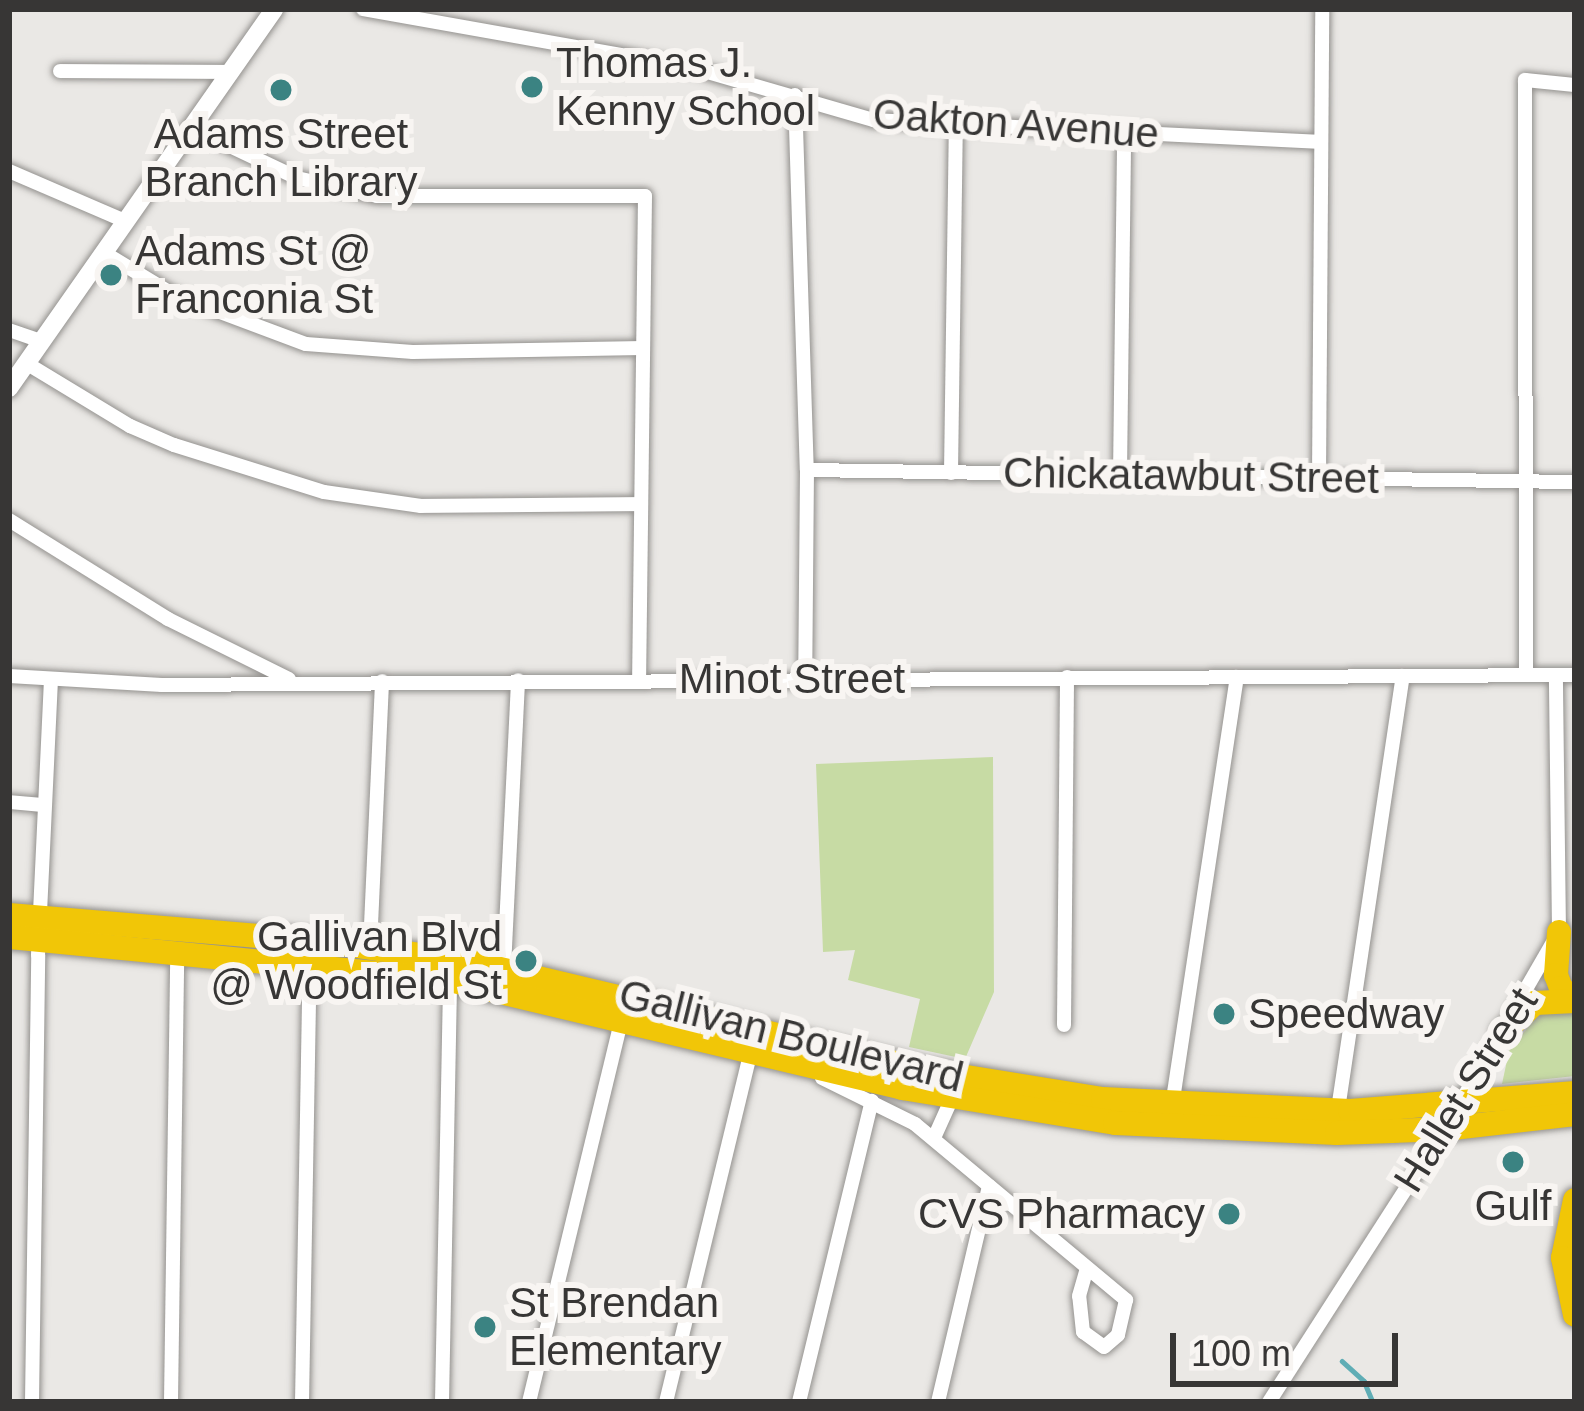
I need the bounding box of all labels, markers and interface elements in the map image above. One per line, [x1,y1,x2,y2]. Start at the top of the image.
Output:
place label: Thomas J. Kenny School [556,38,815,136]
marker: Thomas J. Kenny School [519,74,545,100]
marker: Adams Street Branch Library [268,77,294,103]
street label: Oakton Avenue [870,89,1162,159]
place label: Adams Street Branch Library [144,109,418,207]
place label: Adams St @ Franconia St [135,226,373,324]
marker: Adams St @ Franconia St [98,262,124,288]
street label: Chickatawbut Street [1003,448,1379,504]
street label: Minot Street [679,654,905,704]
place label: Gallivan Blvd @ Woodfield St [210,912,502,1010]
marker: Gallivan Blvd @ Woodfield St [513,948,539,974]
street label: Gallivan Boulevard [614,969,968,1103]
street label: Hallet Street [1383,979,1549,1201]
place label: Speedway [1248,989,1444,1039]
marker: Speedway [1211,1001,1237,1027]
marker: Gulf [1500,1149,1526,1175]
place label: Gulf [1474,1181,1552,1231]
place label: CVS Pharmacy [918,1189,1205,1239]
marker: CVS Pharmacy [1216,1201,1242,1227]
place label: St Brendan Elementary [509,1278,721,1376]
scale bar [1176,1309,1404,1383]
marker: St Brendan Elementary [472,1314,498,1340]
text: 100 m [1191,1333,1291,1374]

